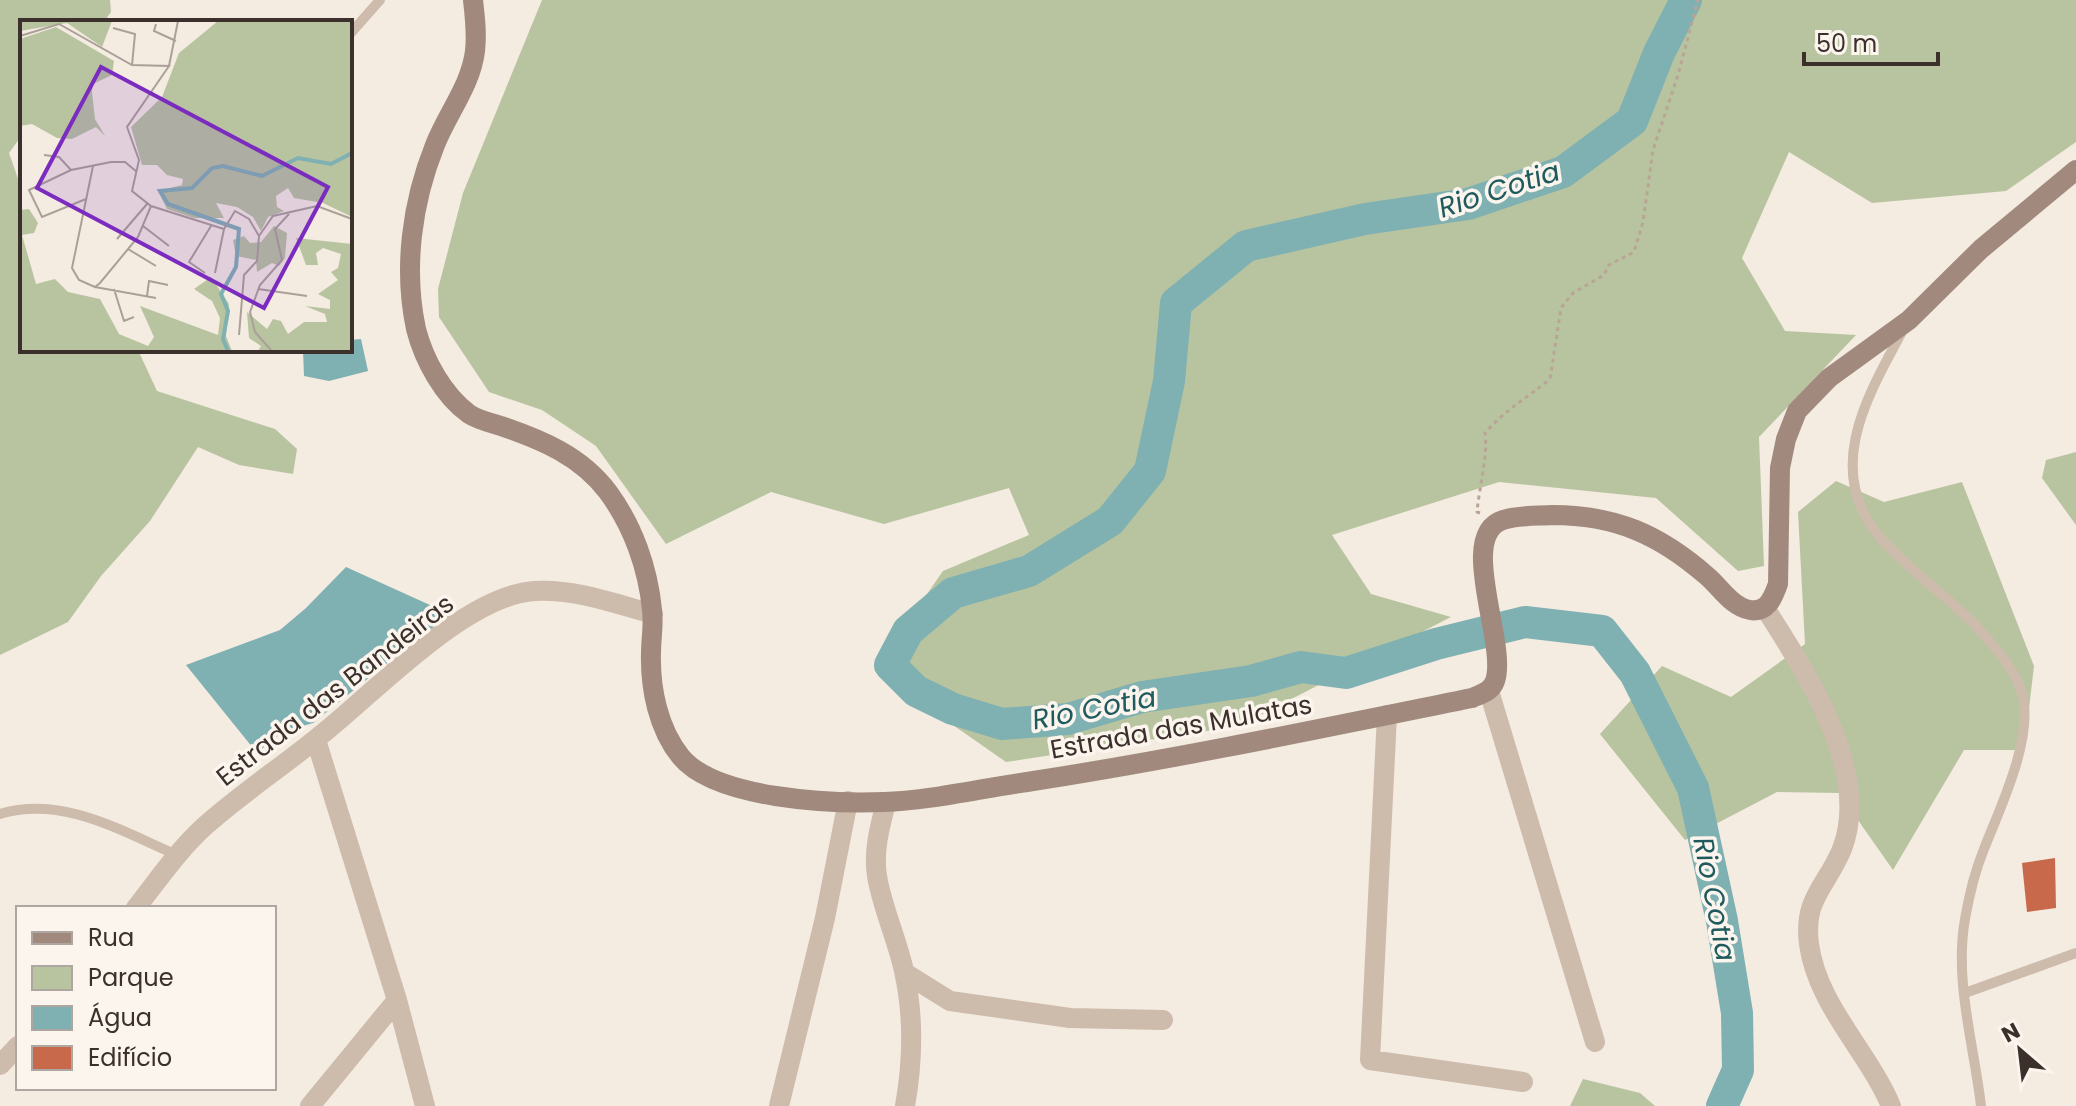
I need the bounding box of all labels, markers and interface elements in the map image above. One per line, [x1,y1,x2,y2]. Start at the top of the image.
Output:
scale bar [1804,16,1938,66]
inset map [20,20,352,352]
text: 50 m [1816,27,1877,60]
water label: Rio Cotia [1433,151,1565,227]
street label: Estrada das Bandeiras [209,586,461,794]
water label: Rio Cotia [1029,677,1160,740]
street label: Estrada das Mulatas [1047,686,1315,768]
water label: Rio Cotia [1683,834,1746,965]
legend [16,906,276,1090]
text: Rua [88,921,134,954]
text: Parque [88,961,174,994]
text: Água [88,1001,152,1034]
north arrow [1980,1010,2060,1090]
text: N [1996,1015,2025,1050]
text: Edifício [88,1041,172,1074]

